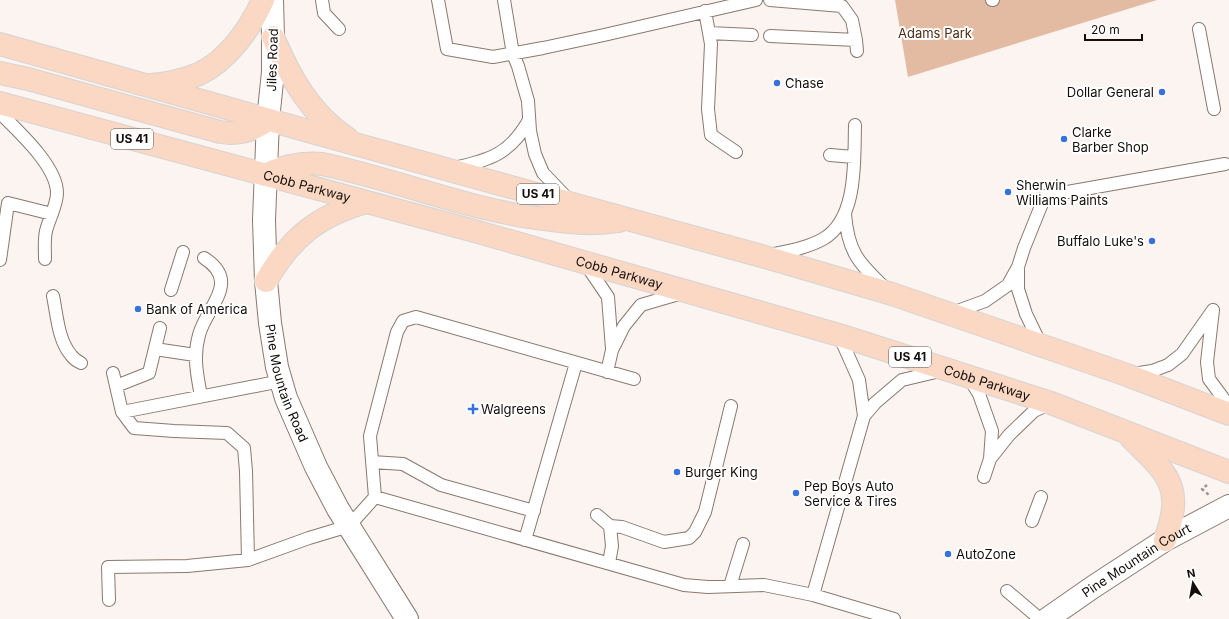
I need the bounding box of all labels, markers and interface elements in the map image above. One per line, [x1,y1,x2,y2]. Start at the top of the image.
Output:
scale bar [1085,16,1142,42]
text: 20 m [1091,22,1120,37]
park label: Adams Park [898,25,972,41]
street label: Jiles Road [263,28,281,92]
place label: Chase [785,75,824,91]
marker: Chase [772,78,782,88]
place label: Dollar General [1067,84,1154,100]
marker: Dollar General [1157,87,1167,97]
place label: Clarke Barber Shop [1072,124,1149,155]
road number: US 41 [111,129,153,149]
marker: Clarke Barber Shop [1059,134,1069,144]
street label: Cobb Parkway [262,166,352,205]
place label: Sherwin Williams Paints [1016,177,1108,208]
road number: US 41 [517,184,559,204]
marker: Sherwin Williams Paints [1003,187,1013,197]
place label: Buffalo Luke's [1057,233,1144,249]
marker: Buffalo Luke's [1147,236,1157,246]
street label: Cobb Parkway [574,252,665,292]
place label: Bank of America [146,301,248,317]
marker: Bank of America [133,304,143,314]
street label: Pine Mountain Road [262,323,312,444]
road number: US 41 [889,347,931,367]
street label: Cobb Parkway [942,361,1032,404]
place label: Walgreens [481,401,546,417]
marker: Walgreens [468,404,478,414]
place label: Burger King [685,464,758,480]
marker: Burger King [672,467,682,477]
place label: Pep Boys Auto Service & Tires [804,478,897,509]
marker: Pep Boys Auto Service & Tires [791,488,801,498]
street label: Pine Mountain Court [1079,520,1193,600]
place label: AutoZone [956,546,1016,562]
marker: AutoZone [943,549,953,559]
north arrow [1173,563,1213,603]
text: N [1186,566,1197,581]

